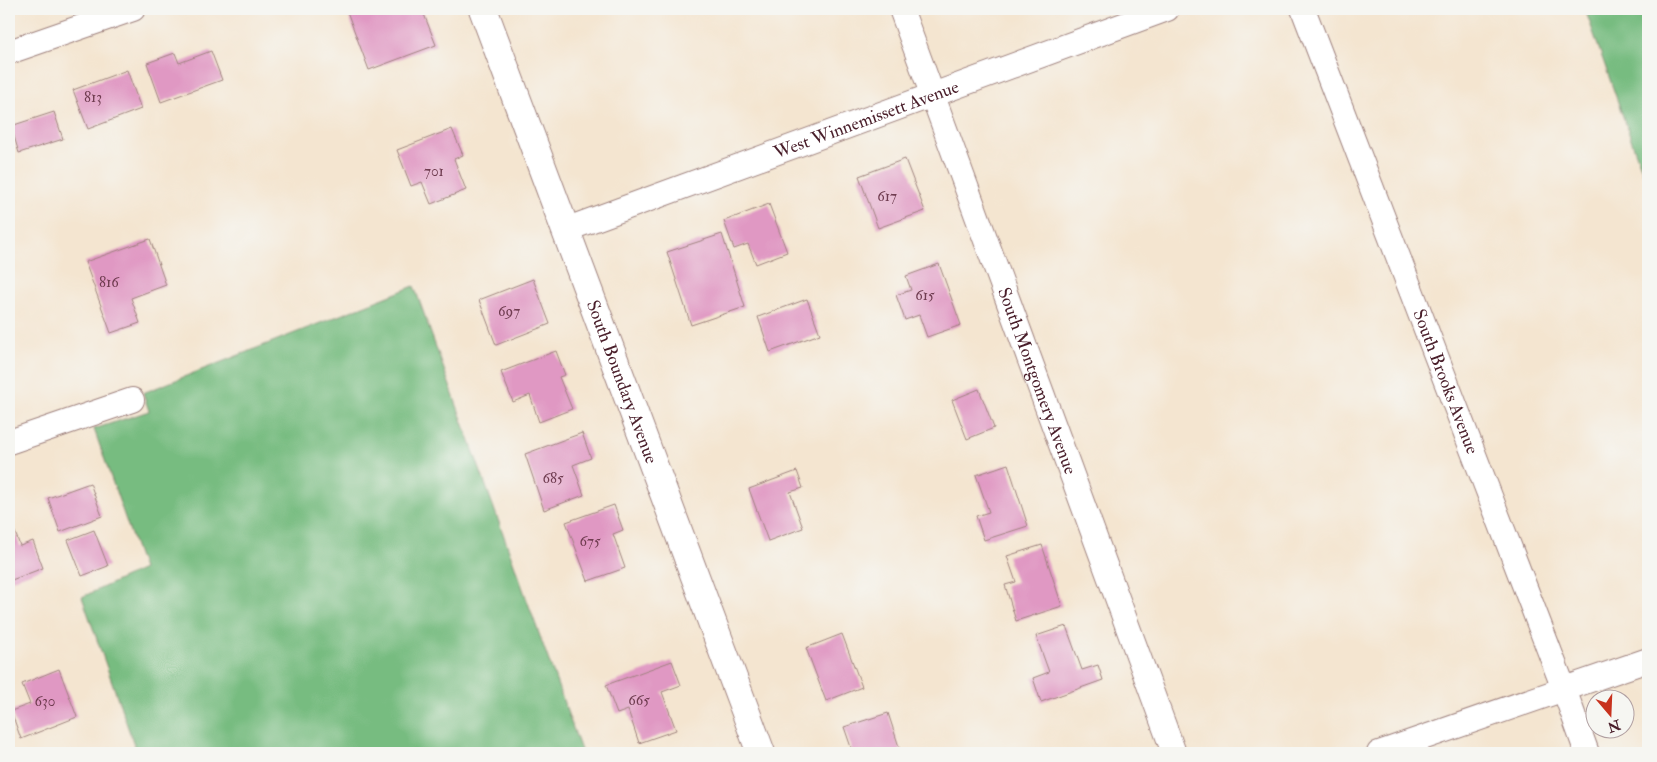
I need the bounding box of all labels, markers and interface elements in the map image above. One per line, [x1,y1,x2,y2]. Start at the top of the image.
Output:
street label: West Winnemissett Avenue [770,75,963,165]
house number: 813 [84,88,102,107]
house number: 701 [424,162,444,181]
house number: 617 [877,187,897,206]
house number: 816 [99,273,120,292]
street label: South Montgomery Avenue [992,284,1082,478]
house number: 615 [915,286,935,305]
street label: South Boundary Avenue [581,297,663,467]
house number: 697 [498,302,520,321]
street label: South Brooks Avenue [1407,306,1484,458]
house number: 685 [542,469,564,488]
house number: 675 [579,532,601,551]
north arrow [1584,690,1634,740]
house number: 665 [628,691,650,710]
house number: 630 [34,692,56,711]
text: N [1605,715,1624,736]

